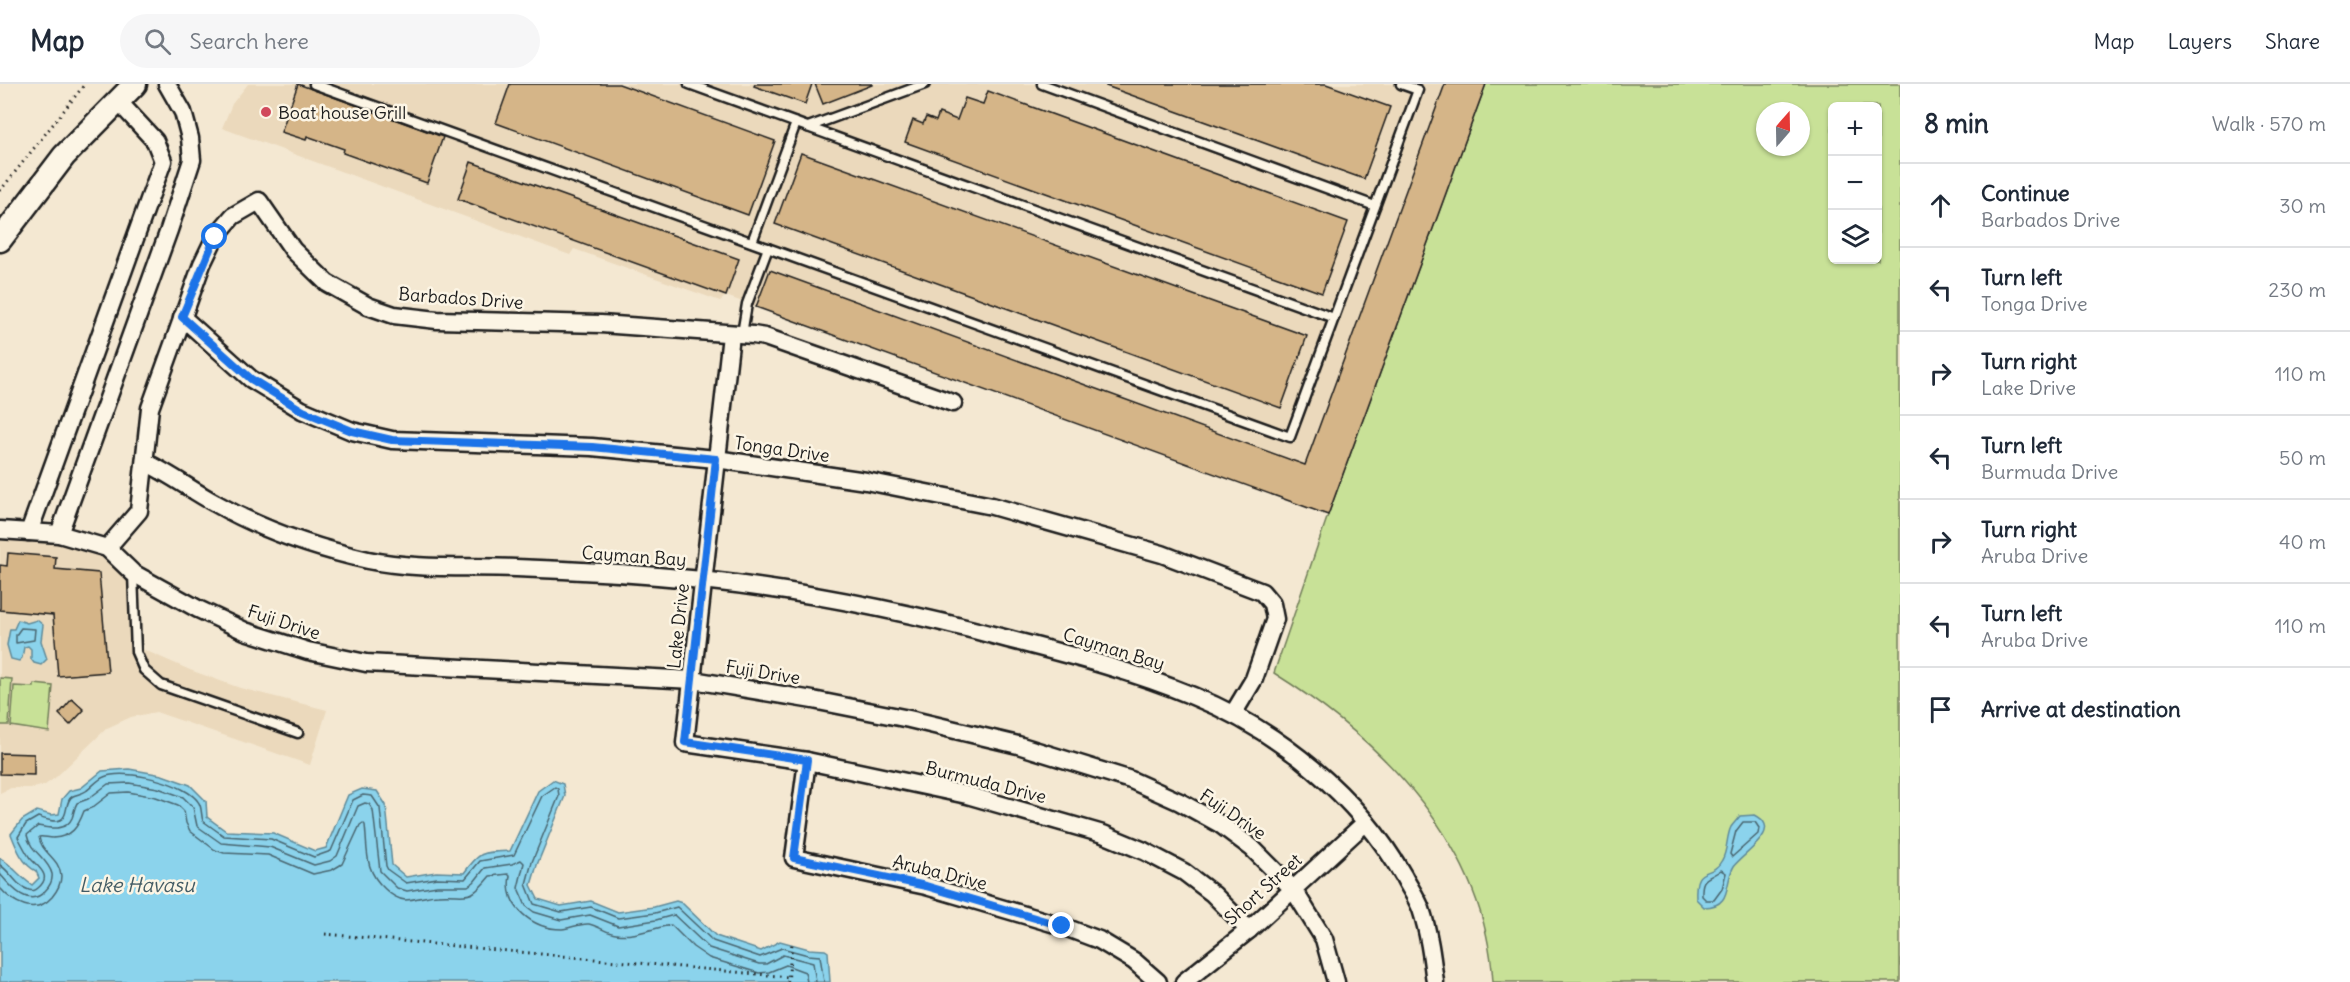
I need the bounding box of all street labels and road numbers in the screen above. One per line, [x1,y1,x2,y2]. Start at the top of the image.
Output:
street label: Barbados Drive [398,282,524,314]
street label: Tonga Drive [733,431,831,467]
street label: Cayman Bay [581,541,687,571]
street label: Lake Drive [662,582,694,670]
street label: Fuji Drive [245,599,323,645]
street label: Cayman Bay [1060,623,1168,675]
street label: Fuji Drive [724,655,802,689]
street label: Burmuda Drive [923,756,1049,808]
street label: Fuji Drive [1196,784,1270,844]
street label: Short Street [1220,848,1306,930]
street label: Aruba Drive [890,849,990,895]

